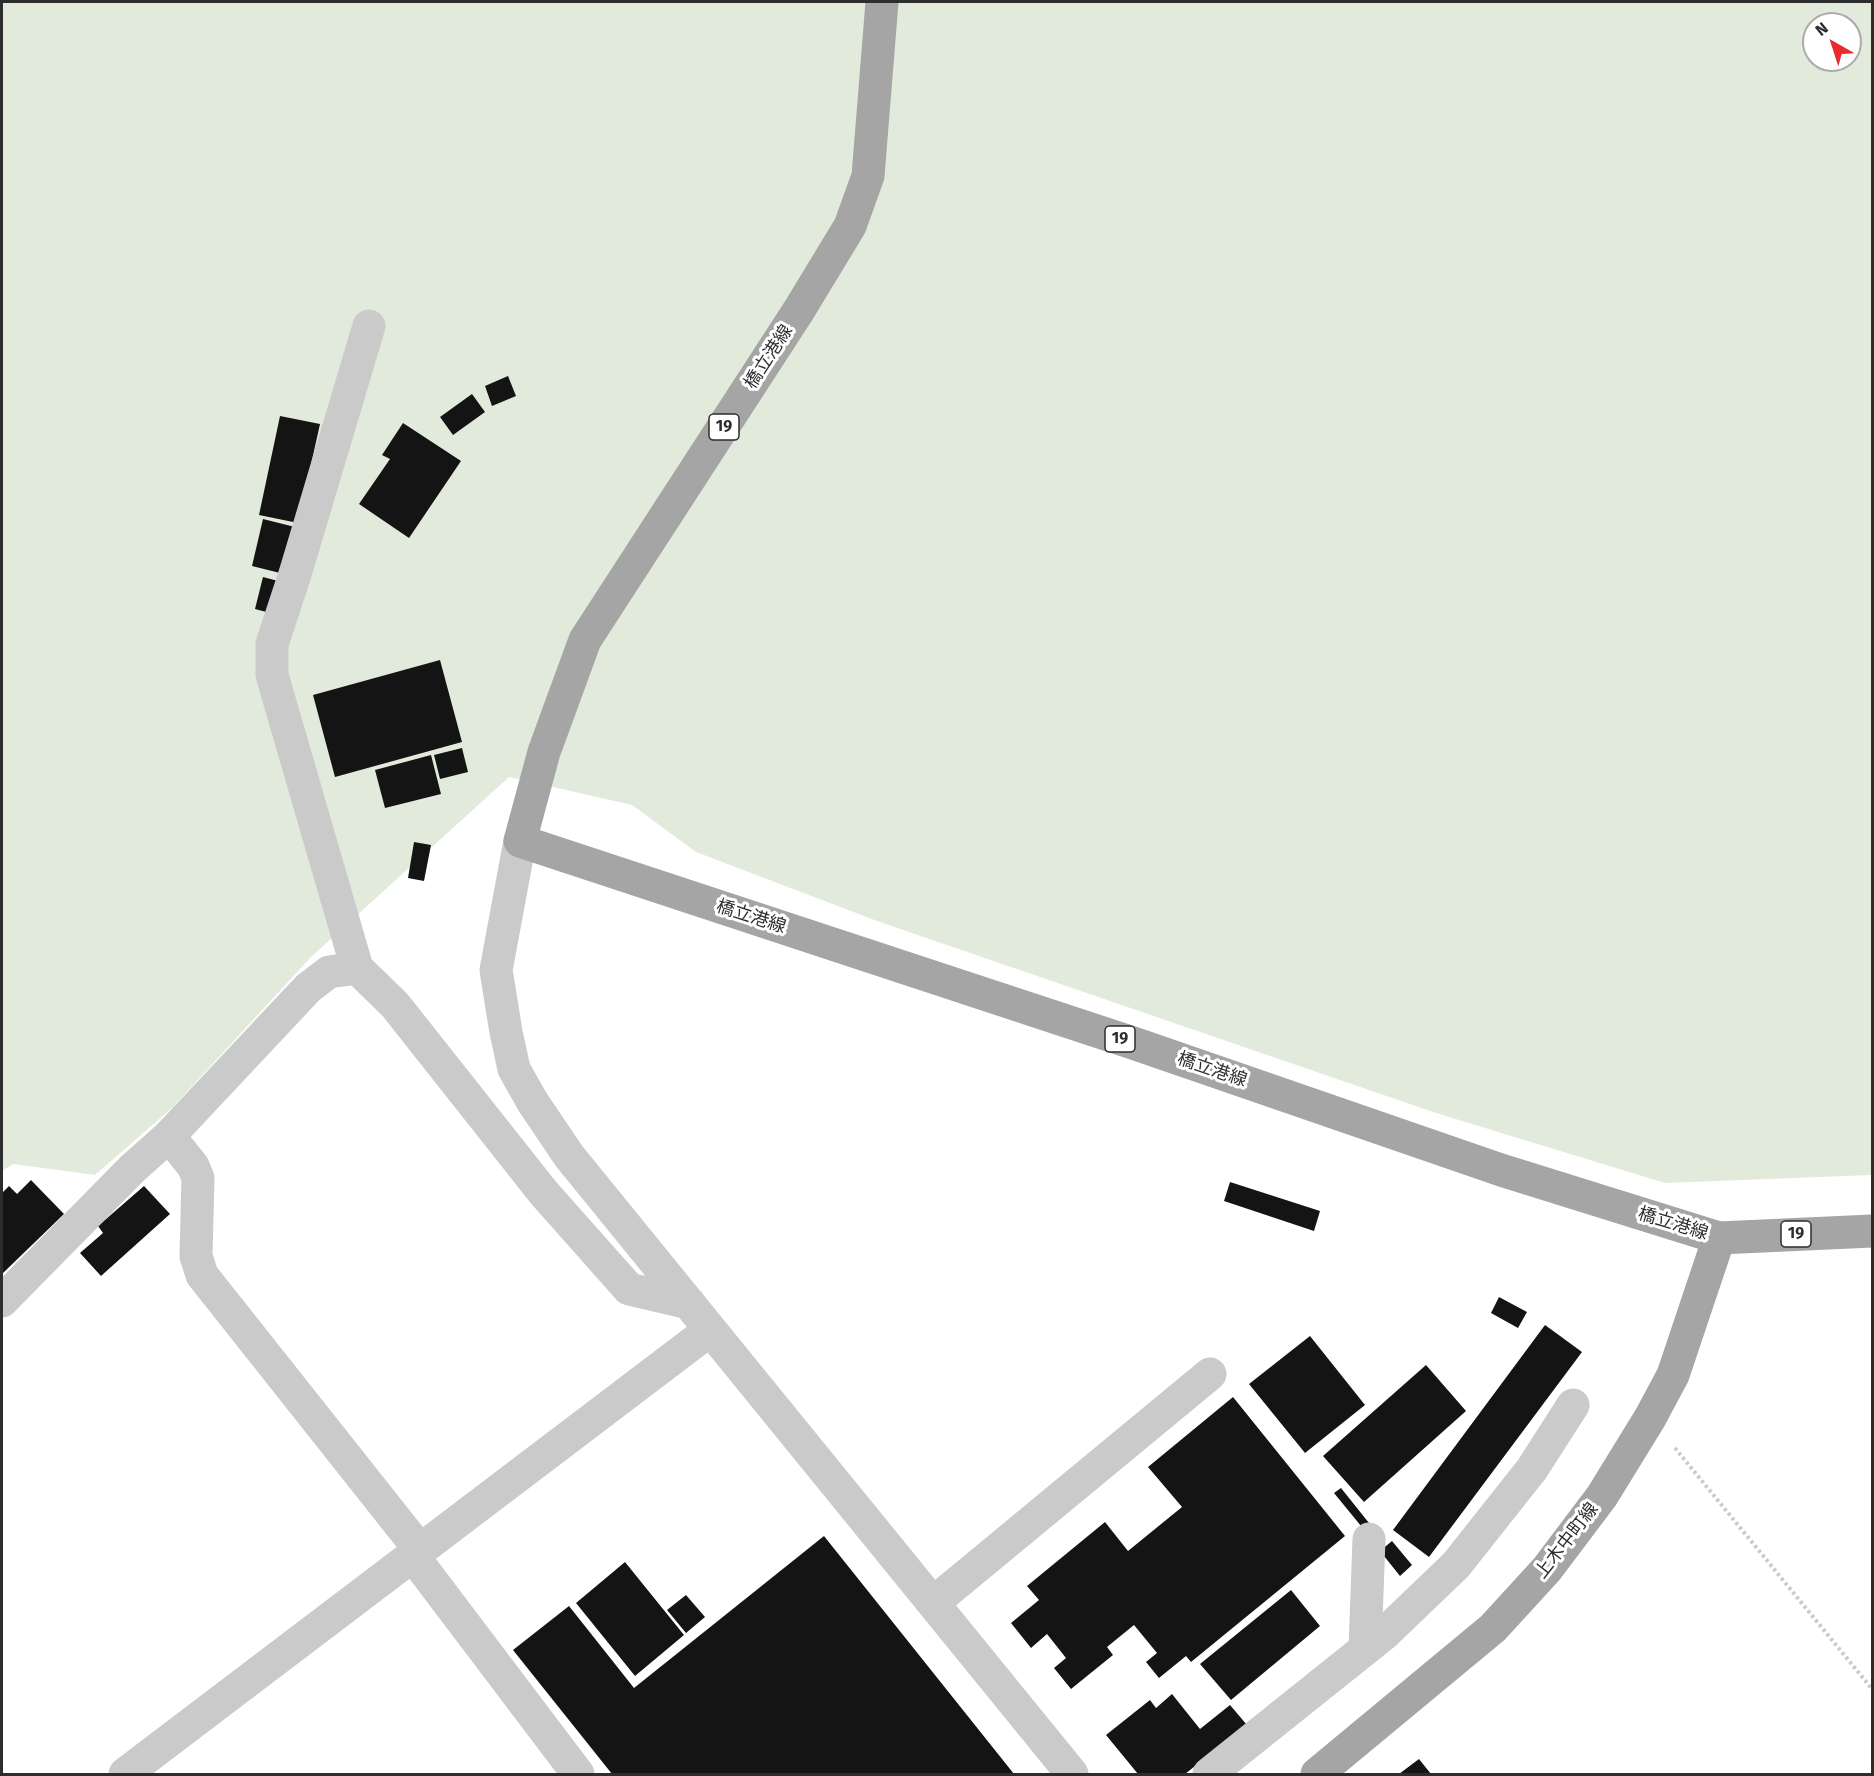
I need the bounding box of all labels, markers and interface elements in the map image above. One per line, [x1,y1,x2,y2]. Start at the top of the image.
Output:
north arrow [1802,12,1862,72]
text: N [1812,18,1832,40]
street label: 橋立港線 [740,321,798,393]
road number: 19 [709,414,739,440]
street label: 橋立港線 [713,896,789,938]
road number: 19 [1105,1026,1135,1052]
street label: 橋立港線 [1174,1048,1250,1092]
street label: 橋立港線 [1635,1203,1711,1245]
road number: 19 [1781,1221,1811,1247]
street label: 上木中町線 [1531,1499,1603,1583]

